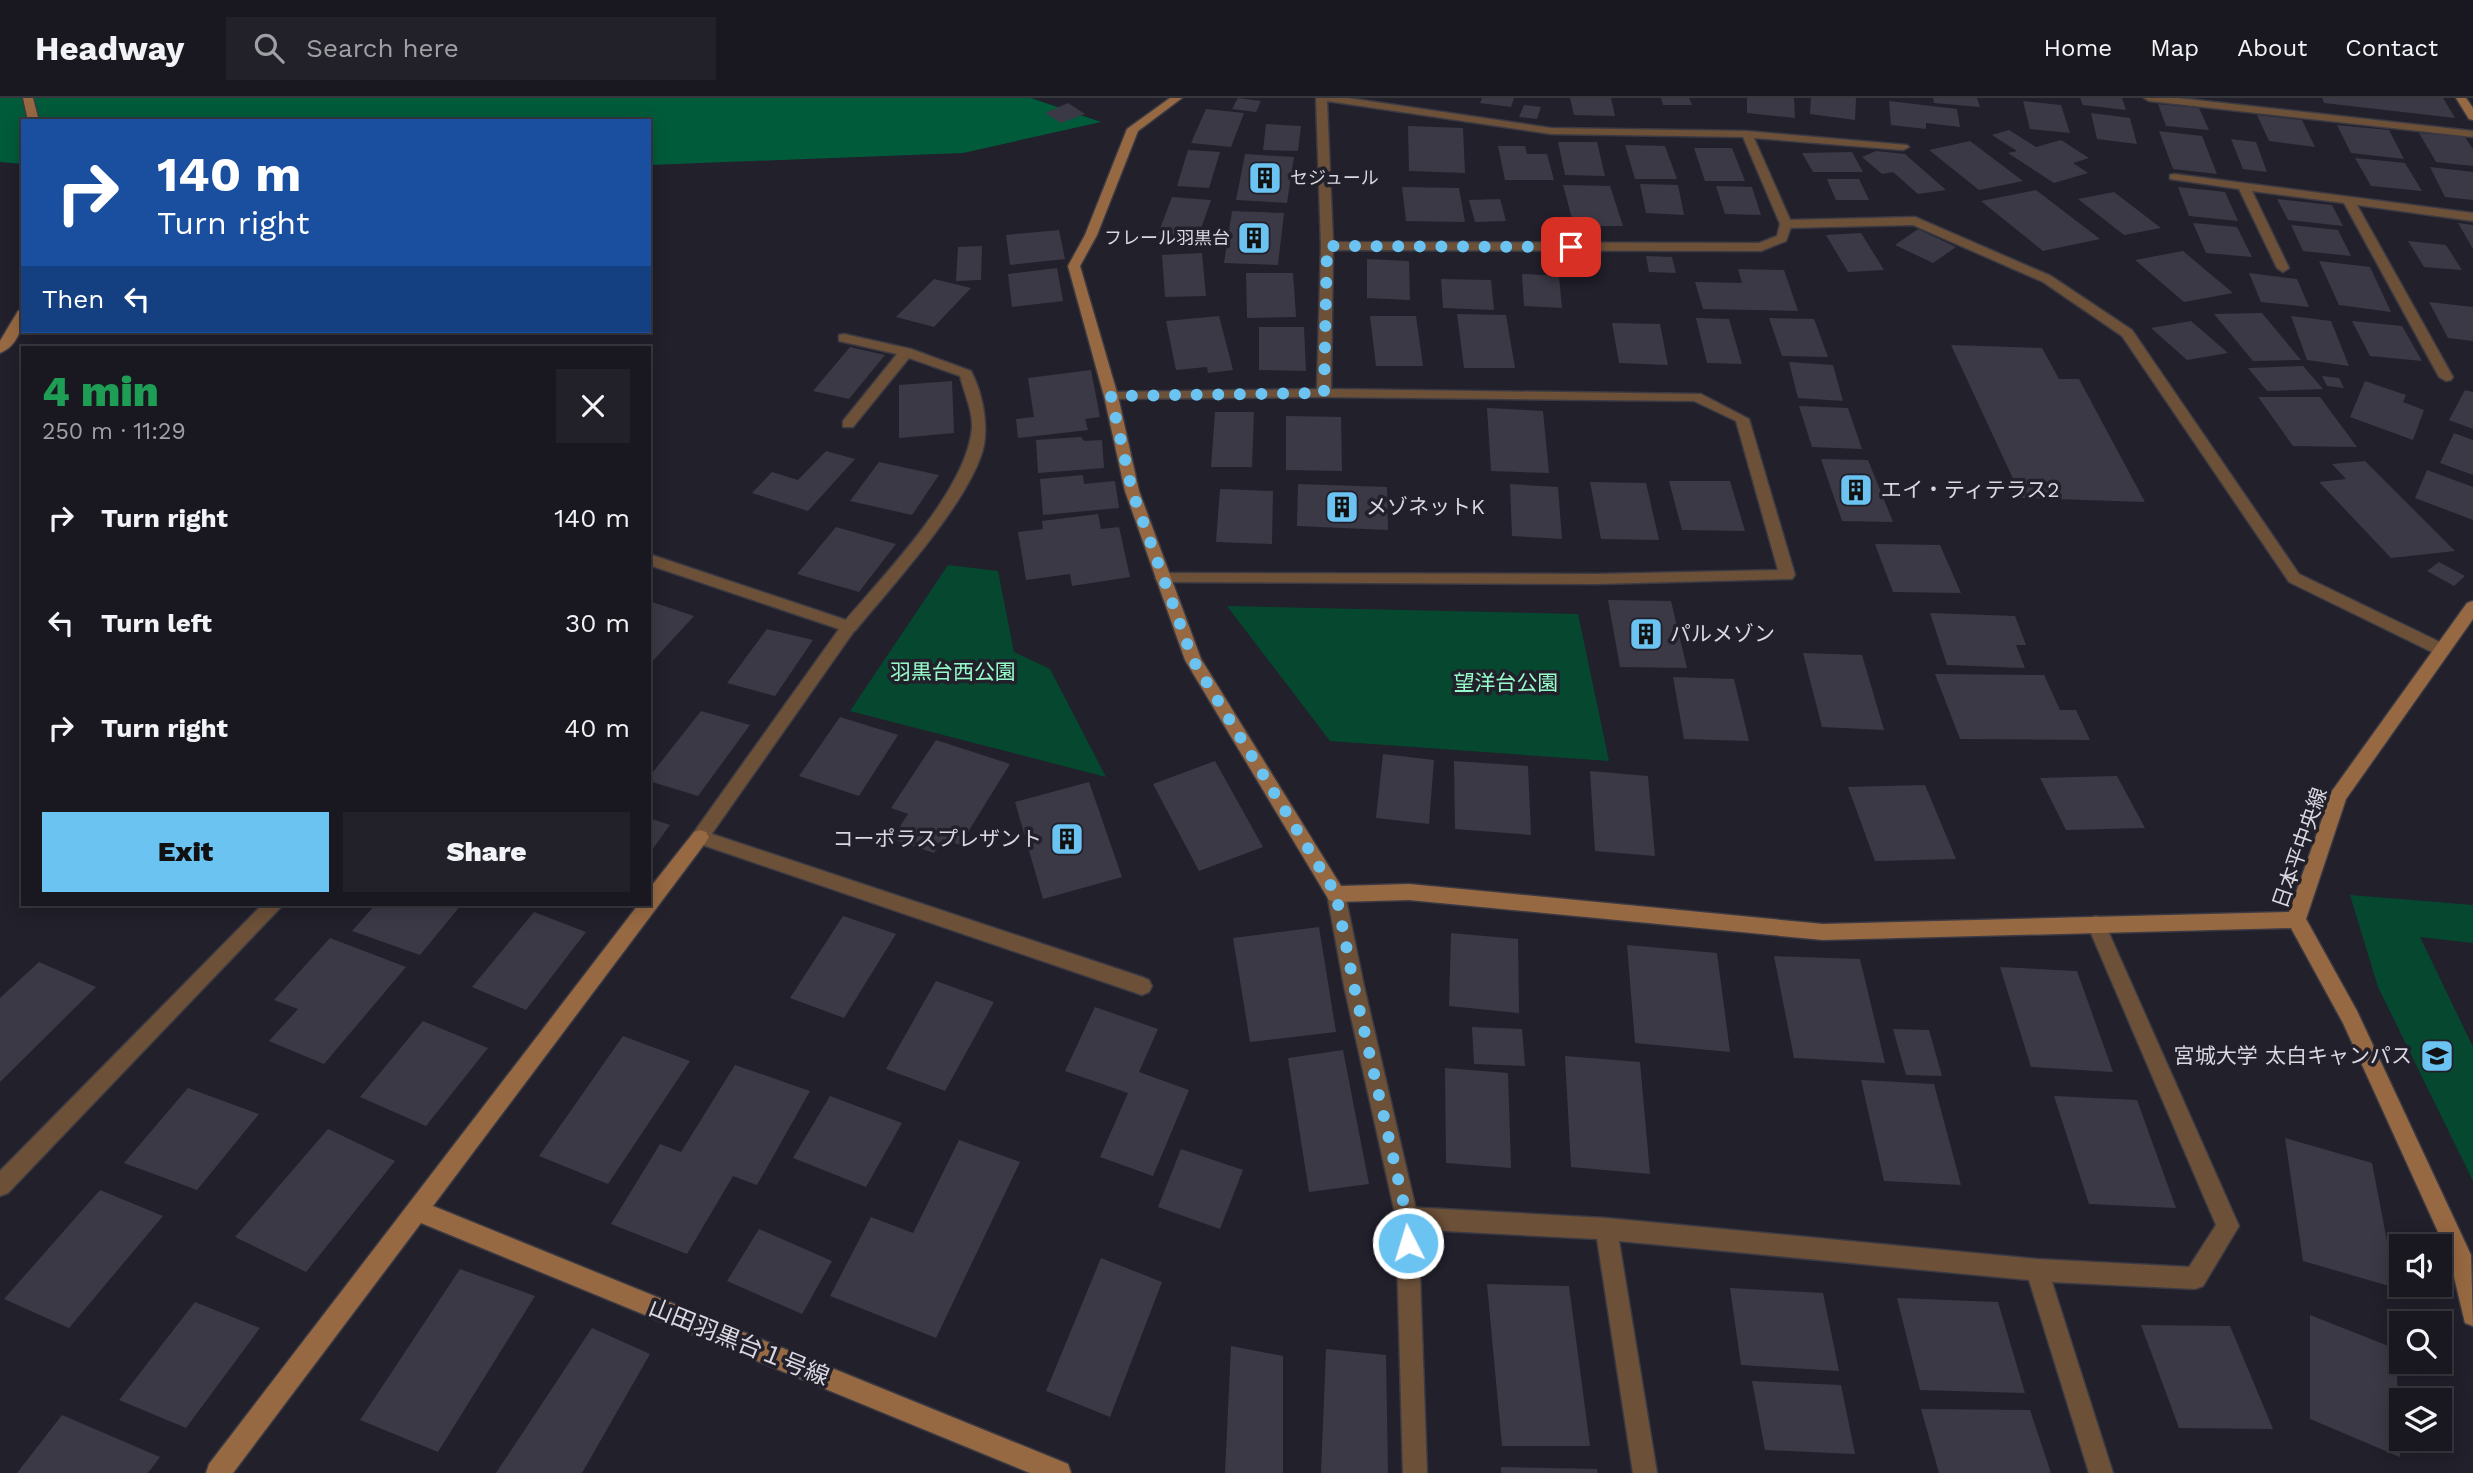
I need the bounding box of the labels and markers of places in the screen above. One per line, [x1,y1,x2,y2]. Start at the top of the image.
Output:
building icon: セジュール [1246,159,1284,197]
place label: セジュール [1290,167,1379,188]
pin [1541,217,1601,277]
building icon: フレール羽黒台 [1235,219,1273,257]
place label: フレール羽黒台 [1104,227,1230,248]
building icon: エイ・ティテラス2 [1837,471,1875,509]
place label: エイ・ティテラス2 [1881,477,2060,502]
building icon: メゾネットK [1323,488,1361,526]
place label: メゾネットK [1366,494,1485,519]
building icon: パルメゾン [1627,615,1665,653]
place label: パルメゾン [1670,621,1775,646]
building icon: コーポラスプレザント [1048,820,1086,858]
place label: コーポラスプレザント [832,826,1042,851]
school or university icon: 宮城大学 太白キャンパス [2418,1037,2456,1075]
place label: 宮城大学 太白キャンパス [2174,1043,2412,1068]

